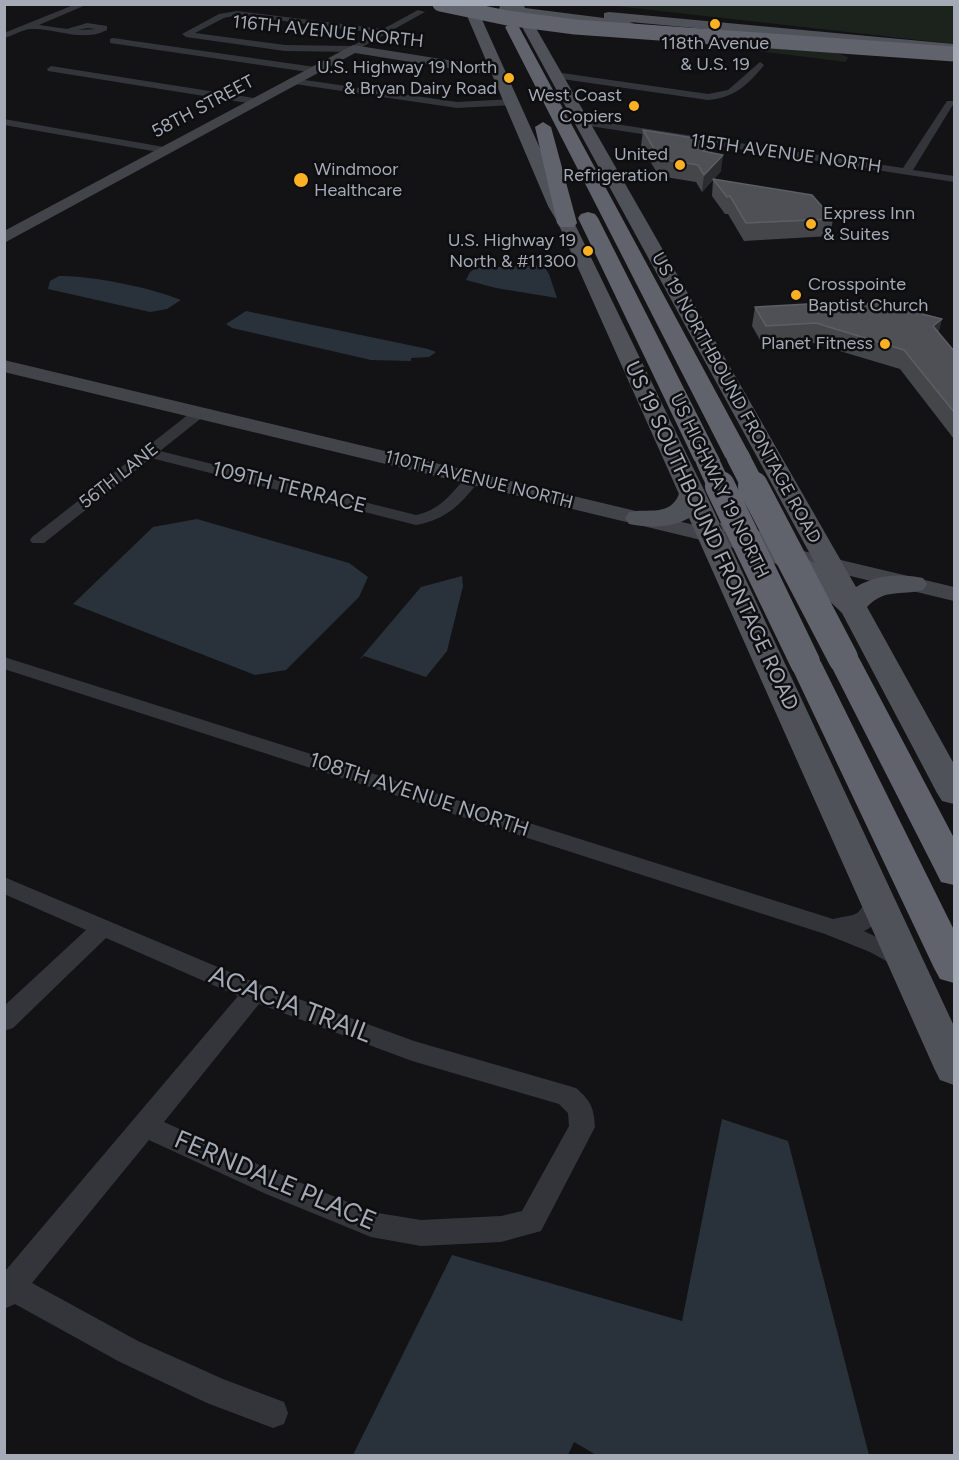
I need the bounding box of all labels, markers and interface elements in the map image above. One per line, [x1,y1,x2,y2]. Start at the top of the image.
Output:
street label: 116TH AVENUE NORTH [231,11,425,53]
marker: 118th Avenue & U.S. 19 [708,17,722,31]
place label: 118th Avenue & U.S. 19 [661,33,769,76]
place label: U.S. Highway 19 North & Bryan Dairy Road [317,57,497,100]
street label: 58TH STREET [148,71,258,143]
marker: U.S. Highway 19 North & Bryan Dairy Road [502,71,516,85]
place label: West Coast Copiers [528,85,622,128]
marker: West Coast Copiers [627,99,641,113]
street label: 115TH AVENUE NORTH [689,130,883,178]
place label: United Refrigeration [563,144,668,186]
marker: United Refrigeration [673,158,687,172]
place label: Windmoor Healthcare [314,159,402,201]
marker: Windmoor Healthcare [292,171,310,189]
place label: Express Inn & Suites [823,203,915,246]
marker: Express Inn & Suites [804,217,818,231]
place label: U.S. Highway 19 North & #11300 [448,230,576,272]
marker: U.S. Highway 19 North & #11300 [581,244,595,258]
street label: US 19 NORTHBOUND FRONTAGE ROAD [647,249,825,547]
place label: Crosspointe Baptist Church [808,274,928,316]
marker: Crosspointe Baptist Church [789,288,803,302]
place label: Planet Fitness [761,333,873,355]
marker: Planet Fitness [878,337,892,351]
street label: US 19 SOUTHBOUND FRONTAGE ROAD [619,357,803,715]
street label: US HIGHWAY 19 NORTH [665,390,773,582]
street label: 56TH LANE [75,438,163,514]
street label: 110TH AVENUE NORTH [383,446,575,514]
street label: 109TH TERRACE [209,457,369,519]
street label: 108TH AVENUE NORTH [306,748,532,842]
street label: ACACIA TRAIL [204,960,376,1050]
street label: FERNDALE PLACE [169,1124,381,1238]

